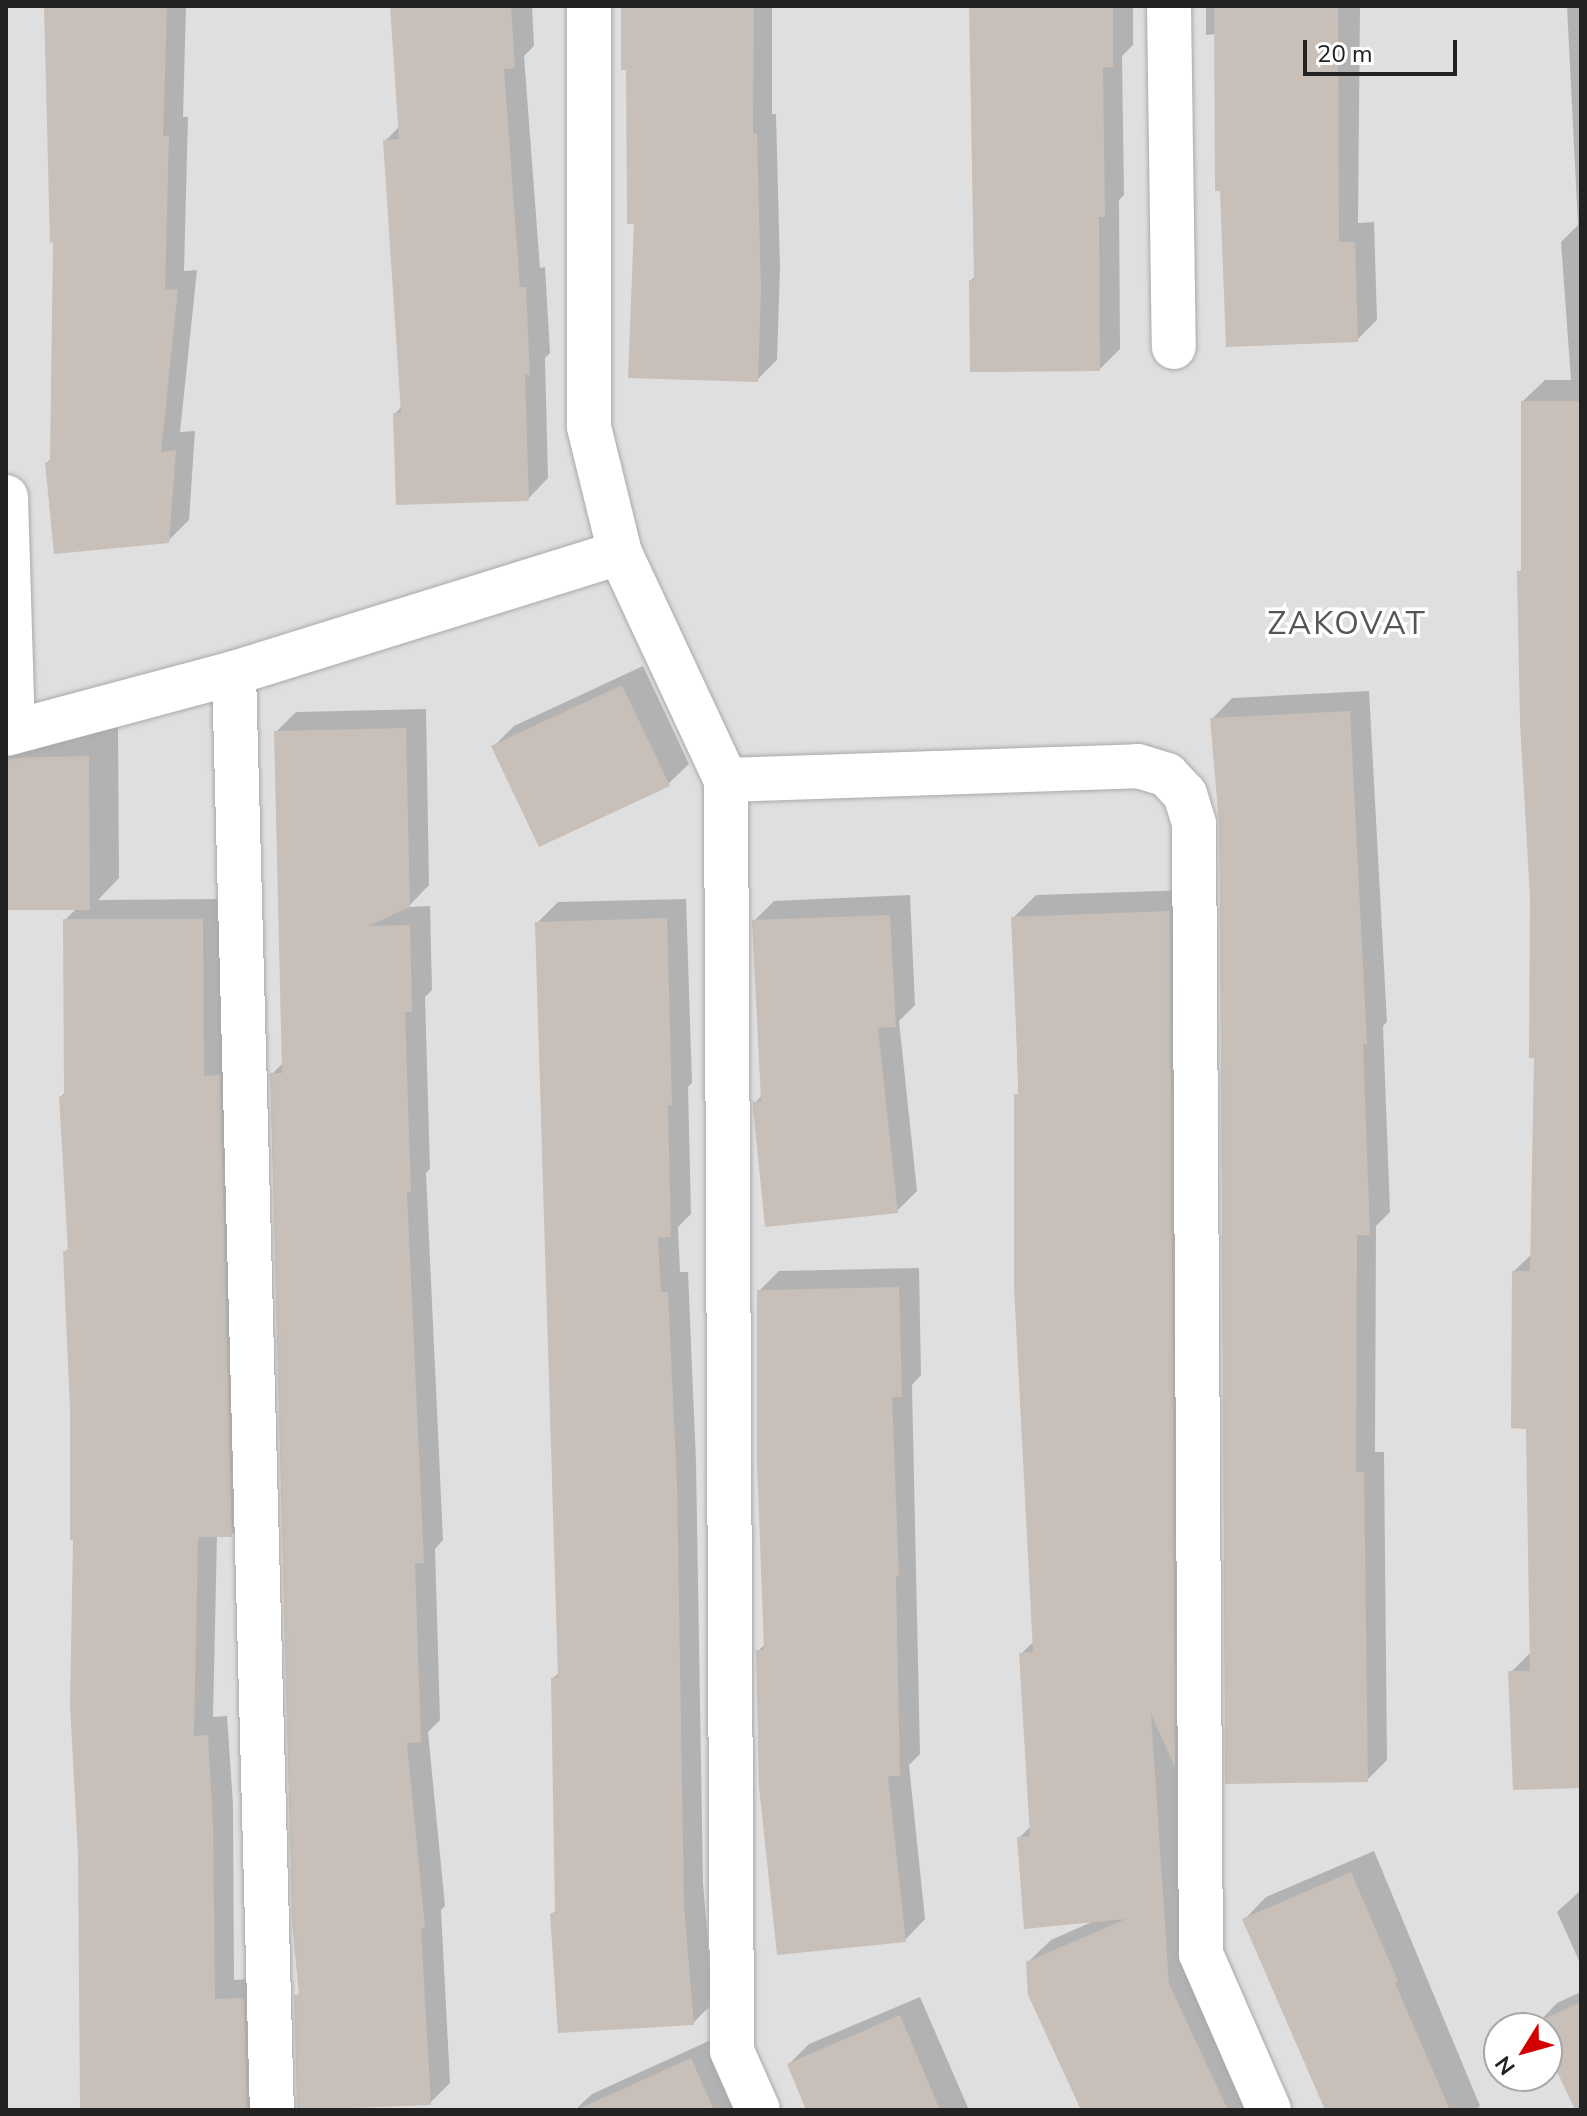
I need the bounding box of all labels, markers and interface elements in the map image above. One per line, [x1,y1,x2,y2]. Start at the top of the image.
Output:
scale bar [1307,24,1461,74]
text: 20 m [1317,38,1373,70]
district label: ZAKOVAT [1267,605,1427,643]
north arrow [1483,2012,1563,2092]
text: N [1488,2050,1522,2081]

